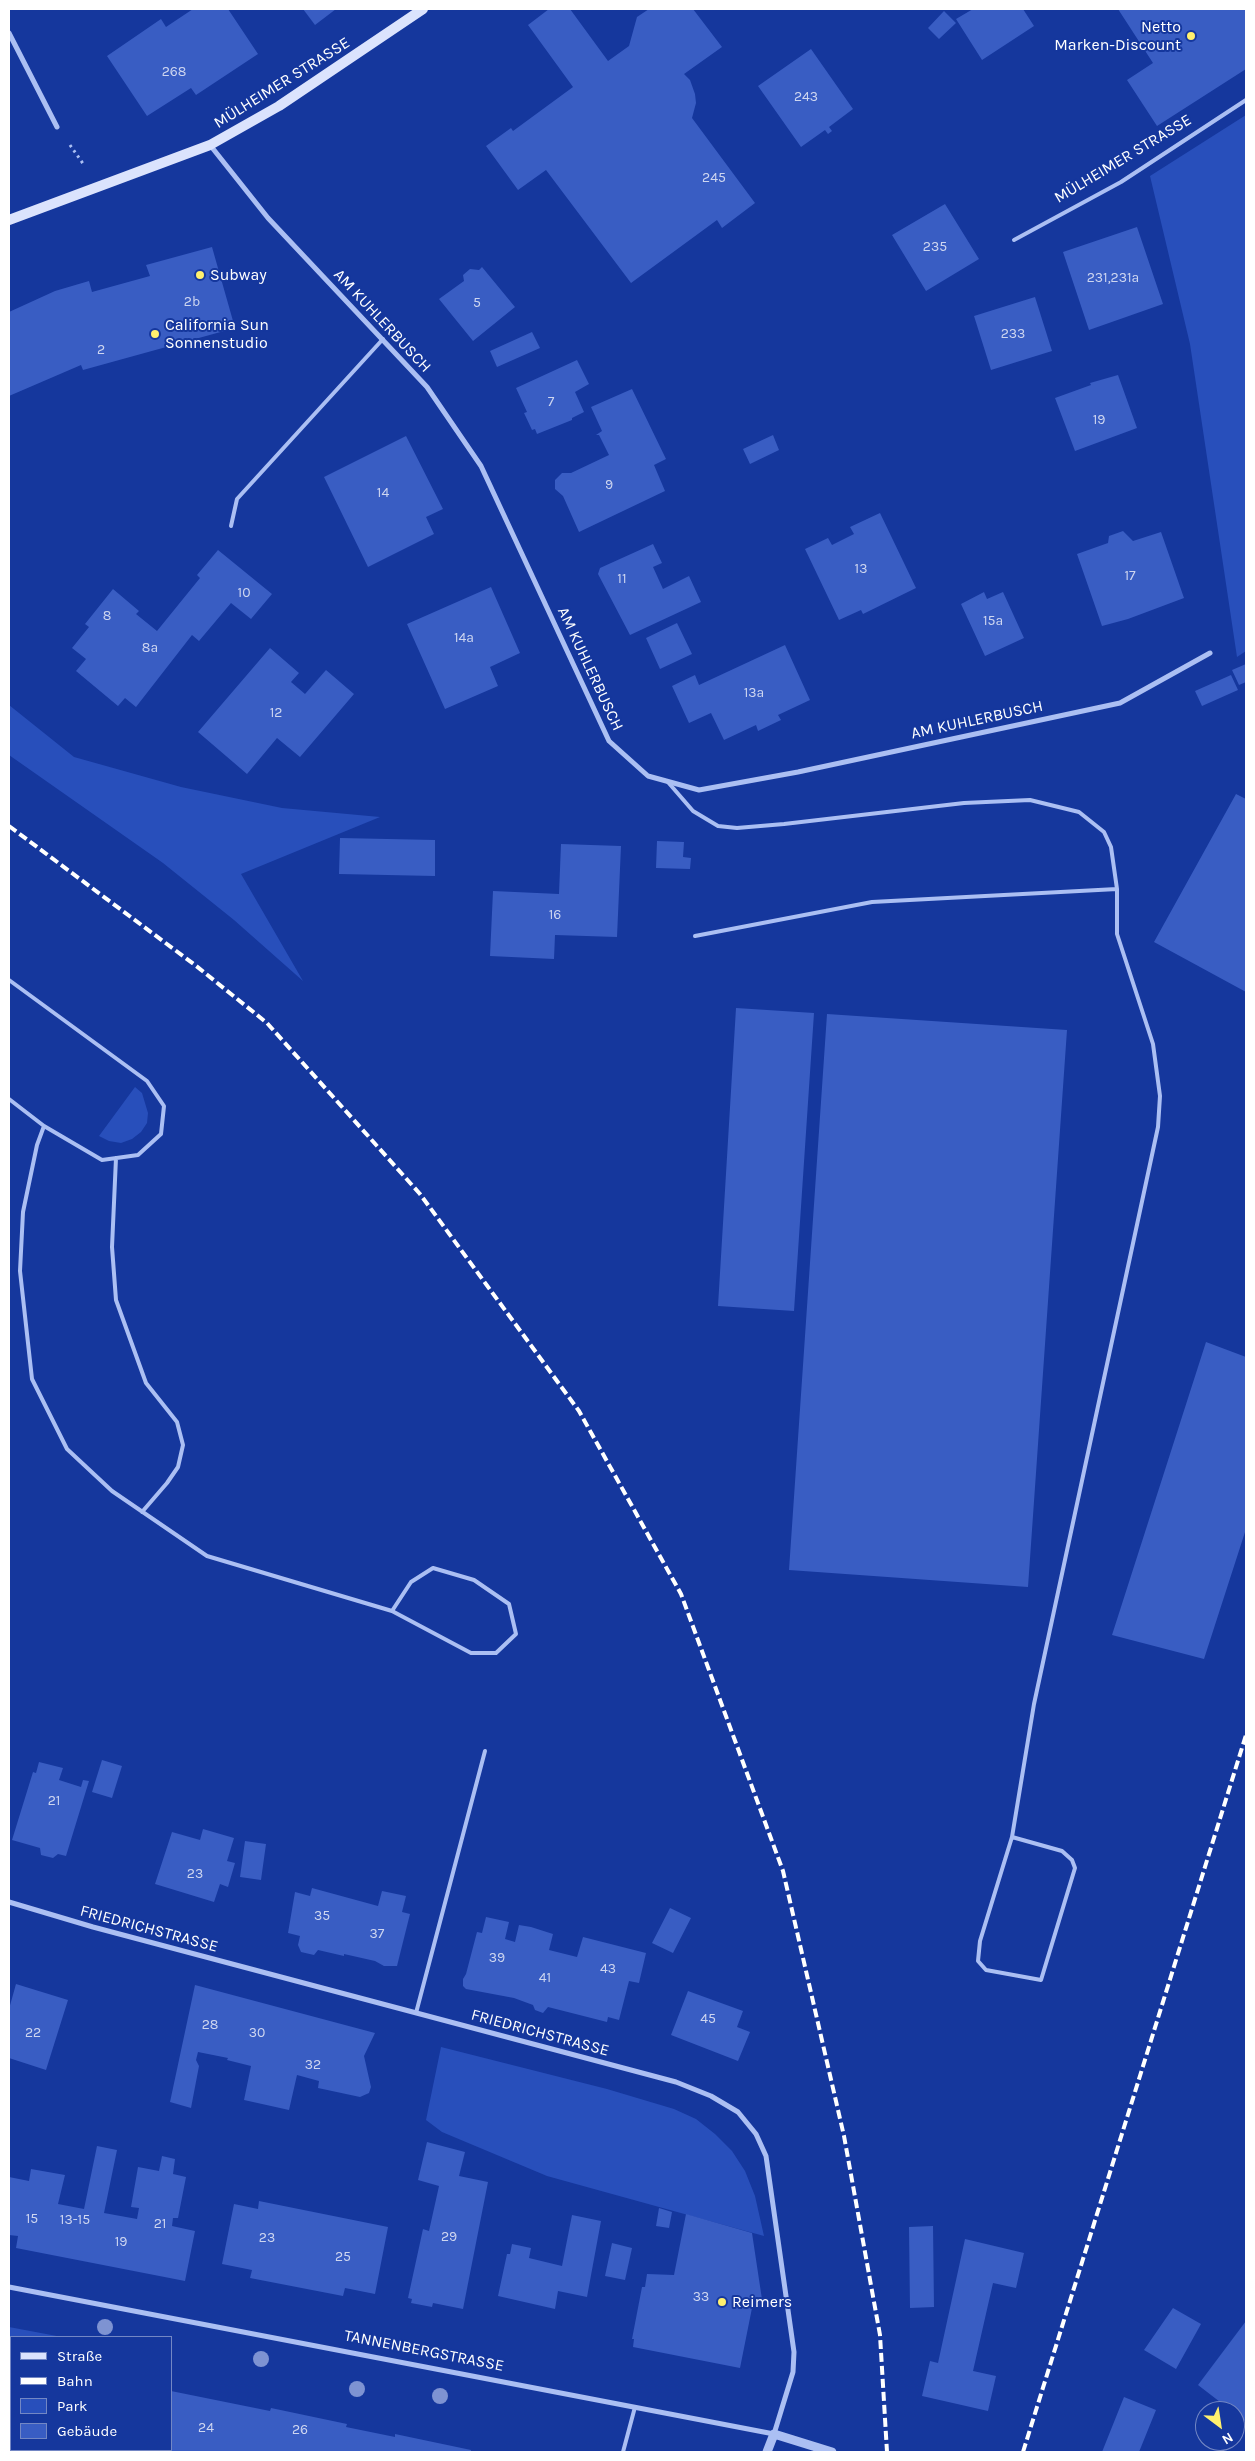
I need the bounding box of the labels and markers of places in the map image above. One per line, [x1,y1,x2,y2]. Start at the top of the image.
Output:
place label: Netto Marken-Discount [1054,17,1181,55]
marker: Netto Marken-Discount [1185,30,1197,42]
place label: Subway [210,265,267,285]
marker: Subway [194,269,206,281]
place label: California Sun Sonnenstudio [165,315,269,353]
marker: California Sun Sonnenstudio [149,328,161,340]
place label: Reimers [732,2292,792,2312]
marker: Reimers [716,2296,728,2308]

